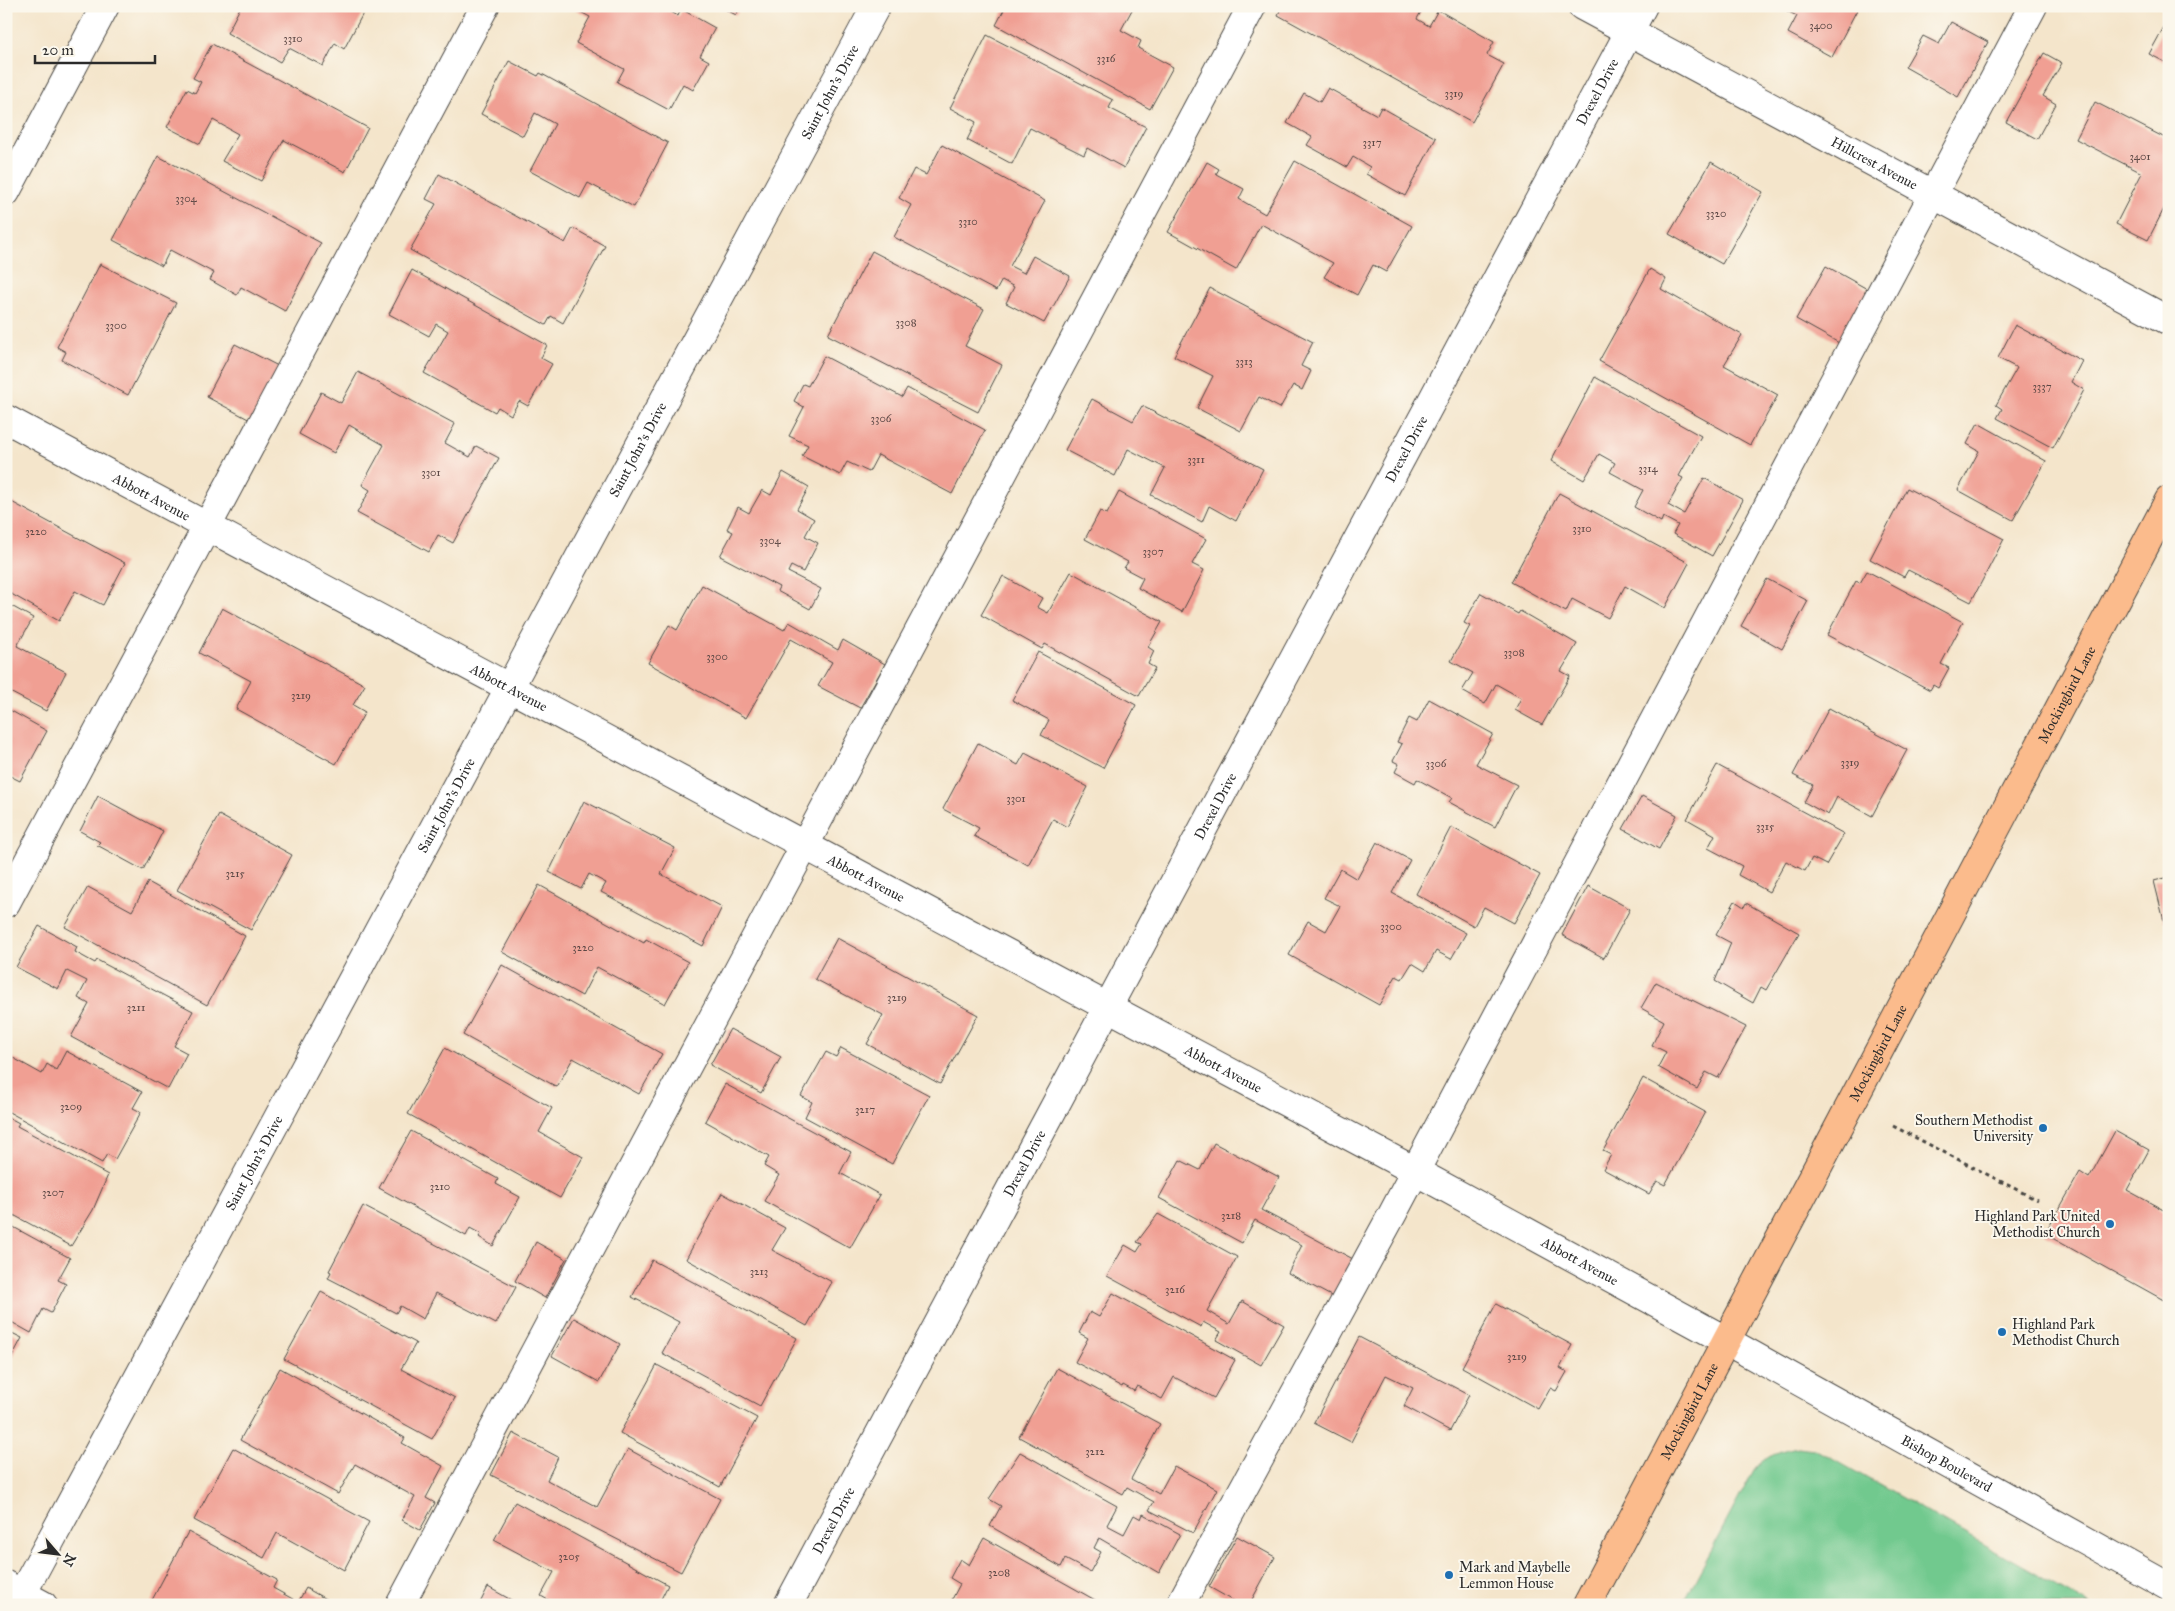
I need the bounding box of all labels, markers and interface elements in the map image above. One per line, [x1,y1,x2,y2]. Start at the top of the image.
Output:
house number: 3400 [1809,19,1833,32]
scale bar [35,32,155,64]
house number: 3310 [283,32,303,45]
text: 20 m [42,41,74,59]
street label: Saint John's Drive [798,42,863,142]
house number: 3316 [1097,52,1116,65]
street label: Drexel Drive [1573,56,1622,128]
house number: 3319 [1445,87,1464,100]
street label: Hillcrest Avenue [1828,133,1921,194]
house number: 3317 [1362,136,1382,149]
house number: 3401 [2129,150,2151,163]
house number: 3304 [175,192,198,205]
house number: 3320 [1706,207,1726,220]
house number: 3310 [958,215,978,228]
house number: 3308 [895,316,917,329]
house number: 3300 [105,319,127,332]
house number: 3313 [1235,355,1253,368]
house number: 3337 [2032,380,2052,393]
street label: Saint John's Drive [606,399,670,500]
house number: 3306 [871,412,892,425]
street label: Drexel Drive [1382,413,1431,485]
house number: 3311 [1187,453,1205,466]
house number: 3314 [1638,462,1659,475]
house number: 3301 [421,466,441,479]
street label: Abbott Avenue [109,469,193,525]
house number: 3310 [1572,522,1592,535]
house number: 3220 [25,525,47,538]
house number: 3304 [759,534,782,547]
house number: 3307 [1142,545,1164,558]
street label: Mockingbird Lane [2034,643,2100,746]
house number: 3308 [1503,646,1525,659]
house number: 3300 [706,650,728,663]
street label: Abbott Avenue [466,660,550,715]
house number: 3219 [291,689,311,702]
street label: Saint John's Drive [414,755,479,856]
house number: 3319 [1841,756,1860,769]
house number: 3306 [1426,757,1447,770]
street label: Drexel Drive [1191,770,1240,843]
house number: 3301 [1006,792,1026,805]
house number: 3315 [1756,820,1774,833]
street label: Abbott Avenue [823,850,908,906]
house number: 3215 [225,867,245,880]
house number: 3300 [1380,920,1402,933]
house number: 3220 [572,941,594,954]
house number: 3219 [887,991,907,1004]
house number: 3211 [127,1001,145,1014]
street label: Mockingbird Lane [1846,1002,1911,1105]
street label: Abbott Avenue [1181,1041,1265,1097]
house number: 3209 [60,1100,82,1113]
house number: 3217 [855,1103,875,1116]
place label: Southern Methodist University [1915,1112,2033,1145]
street label: Saint John's Drive [222,1113,287,1213]
marker: Southern Methodist University [2037,1122,2049,1134]
street label: Drexel Drive [1000,1127,1049,1200]
house number: 3210 [430,1180,450,1193]
house number: 3207 [42,1186,64,1199]
place label: Highland Park United Methodist Church [1974,1208,2100,1241]
house number: 3218 [1221,1209,1241,1222]
marker: Highland Park United Methodist Church [2104,1218,2116,1230]
street label: Abbott Avenue [1537,1233,1621,1289]
house number: 3213 [750,1265,768,1278]
house number: 3216 [1165,1283,1185,1296]
place label: Highland Park Methodist Church [2012,1316,2120,1349]
marker: Highland Park Methodist Church [1996,1326,2008,1338]
house number: 3219 [1507,1350,1527,1363]
street label: Mockingbird Lane [1657,1360,1722,1463]
street label: Bishop Boulevard [1898,1432,1995,1496]
house number: 3212 [1085,1445,1105,1458]
street label: Drexel Drive [809,1484,859,1557]
north arrow [32,1528,82,1578]
house number: 3205 [558,1550,580,1563]
text: N [59,1551,79,1569]
place label: Mark and Maybelle Lemmon House [1459,1559,1570,1592]
house number: 3208 [988,1566,1010,1579]
marker: Mark and Maybelle Lemmon House [1443,1569,1455,1581]

